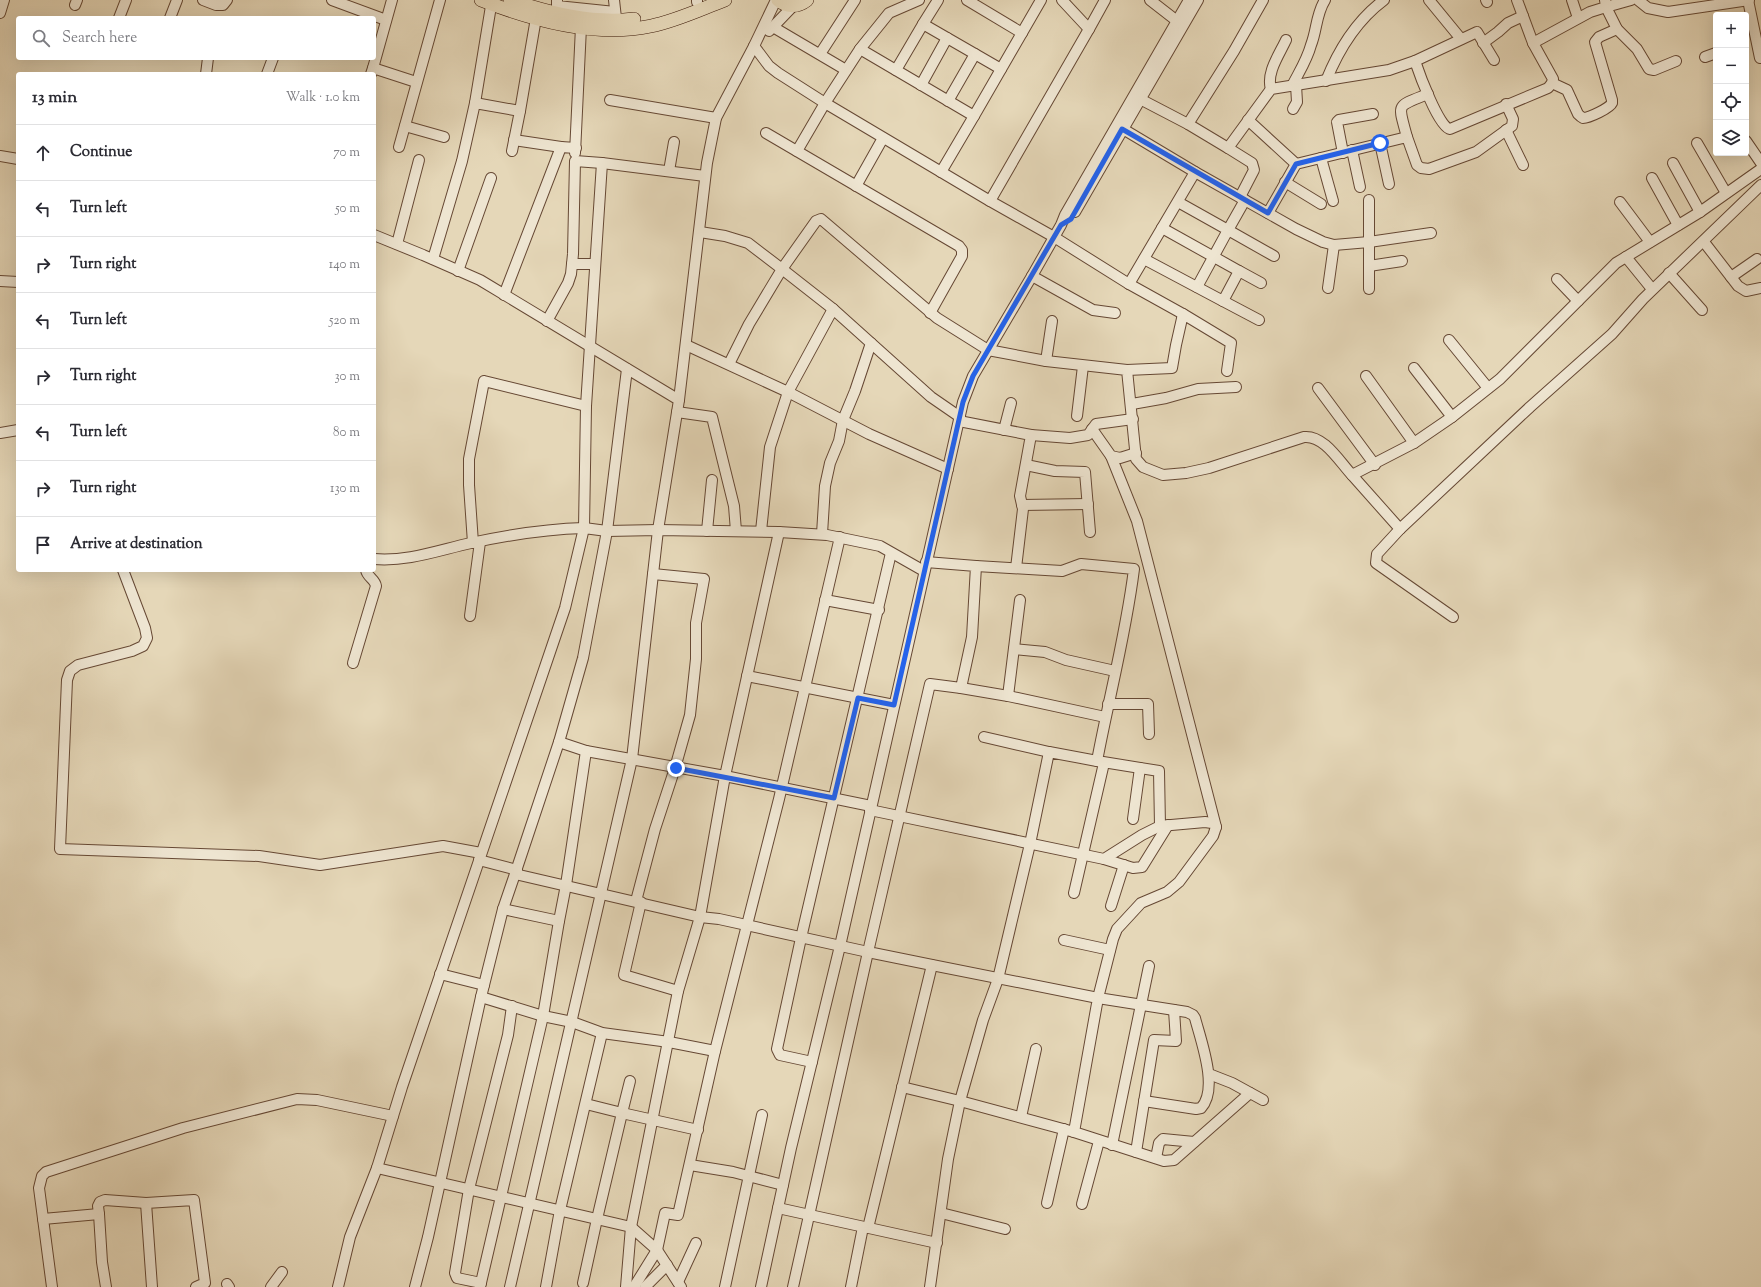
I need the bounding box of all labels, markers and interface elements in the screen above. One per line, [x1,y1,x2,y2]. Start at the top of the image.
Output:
map controls [1713,12,1749,156]
button: + [1713,12,1749,48]
search box [16,16,376,60]
icon: search [30,27,52,49]
text: Search here [62,28,137,49]
button: − [1713,48,1749,84]
button: locate [1713,84,1749,120]
text: 13 min [32,86,77,110]
text: Walk · 1.0 km [286,89,360,107]
button: layers [1713,120,1749,156]
route start [1371,134,1389,152]
icon: ahead [32,142,54,164]
text: Continue [70,142,132,163]
text: 70 m [333,144,360,162]
icon: left [32,198,54,220]
text: Turn left [70,198,127,219]
text: 50 m [335,200,360,218]
icon: right [32,254,54,276]
text: Turn right [70,254,136,275]
text: 140 m [329,256,360,274]
icon: left [32,310,54,332]
text: Turn left [70,310,127,331]
text: 520 m [329,312,360,330]
icon: right [32,366,54,388]
text: Turn right [70,366,136,387]
text: 30 m [334,368,360,386]
icon: left [32,422,54,444]
text: Turn left [70,422,127,443]
text: 80 m [333,424,360,442]
icon: right [32,478,54,500]
text: Turn right [70,478,136,499]
text: 130 m [330,480,360,498]
icon: arrive [32,534,54,556]
text: Arrive at destination [70,534,203,555]
route end [667,759,685,777]

